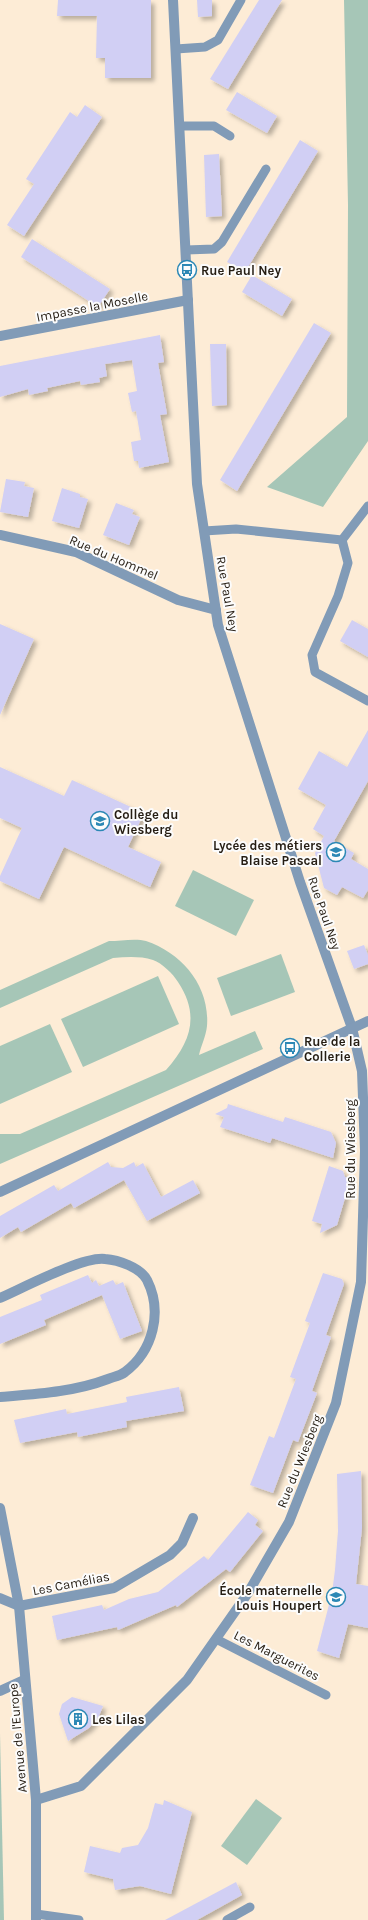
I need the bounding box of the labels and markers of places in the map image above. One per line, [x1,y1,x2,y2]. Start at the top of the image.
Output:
bus stop icon: Rue Paul Ney [176,259,198,281]
place label: Rue Paul Ney [201,263,281,278]
place label: Collège du Wiesberg [114,807,178,837]
school or university icon: Collège du Wiesberg [89,810,111,832]
place label: Lycée des métiers Blaise Pascal [213,838,322,868]
school or university icon: Lycée des métiers Blaise Pascal [325,841,347,863]
place label: Rue de la Collerie [304,1034,360,1064]
bus stop icon: Rue de la Collerie [279,1037,301,1059]
place label: École maternelle Louis Houpert [219,1581,322,1613]
school or university icon: École maternelle Louis Houpert [325,1586,347,1608]
building icon: Les Lilas [67,1708,89,1730]
place label: Les Lilas [92,1712,145,1727]

